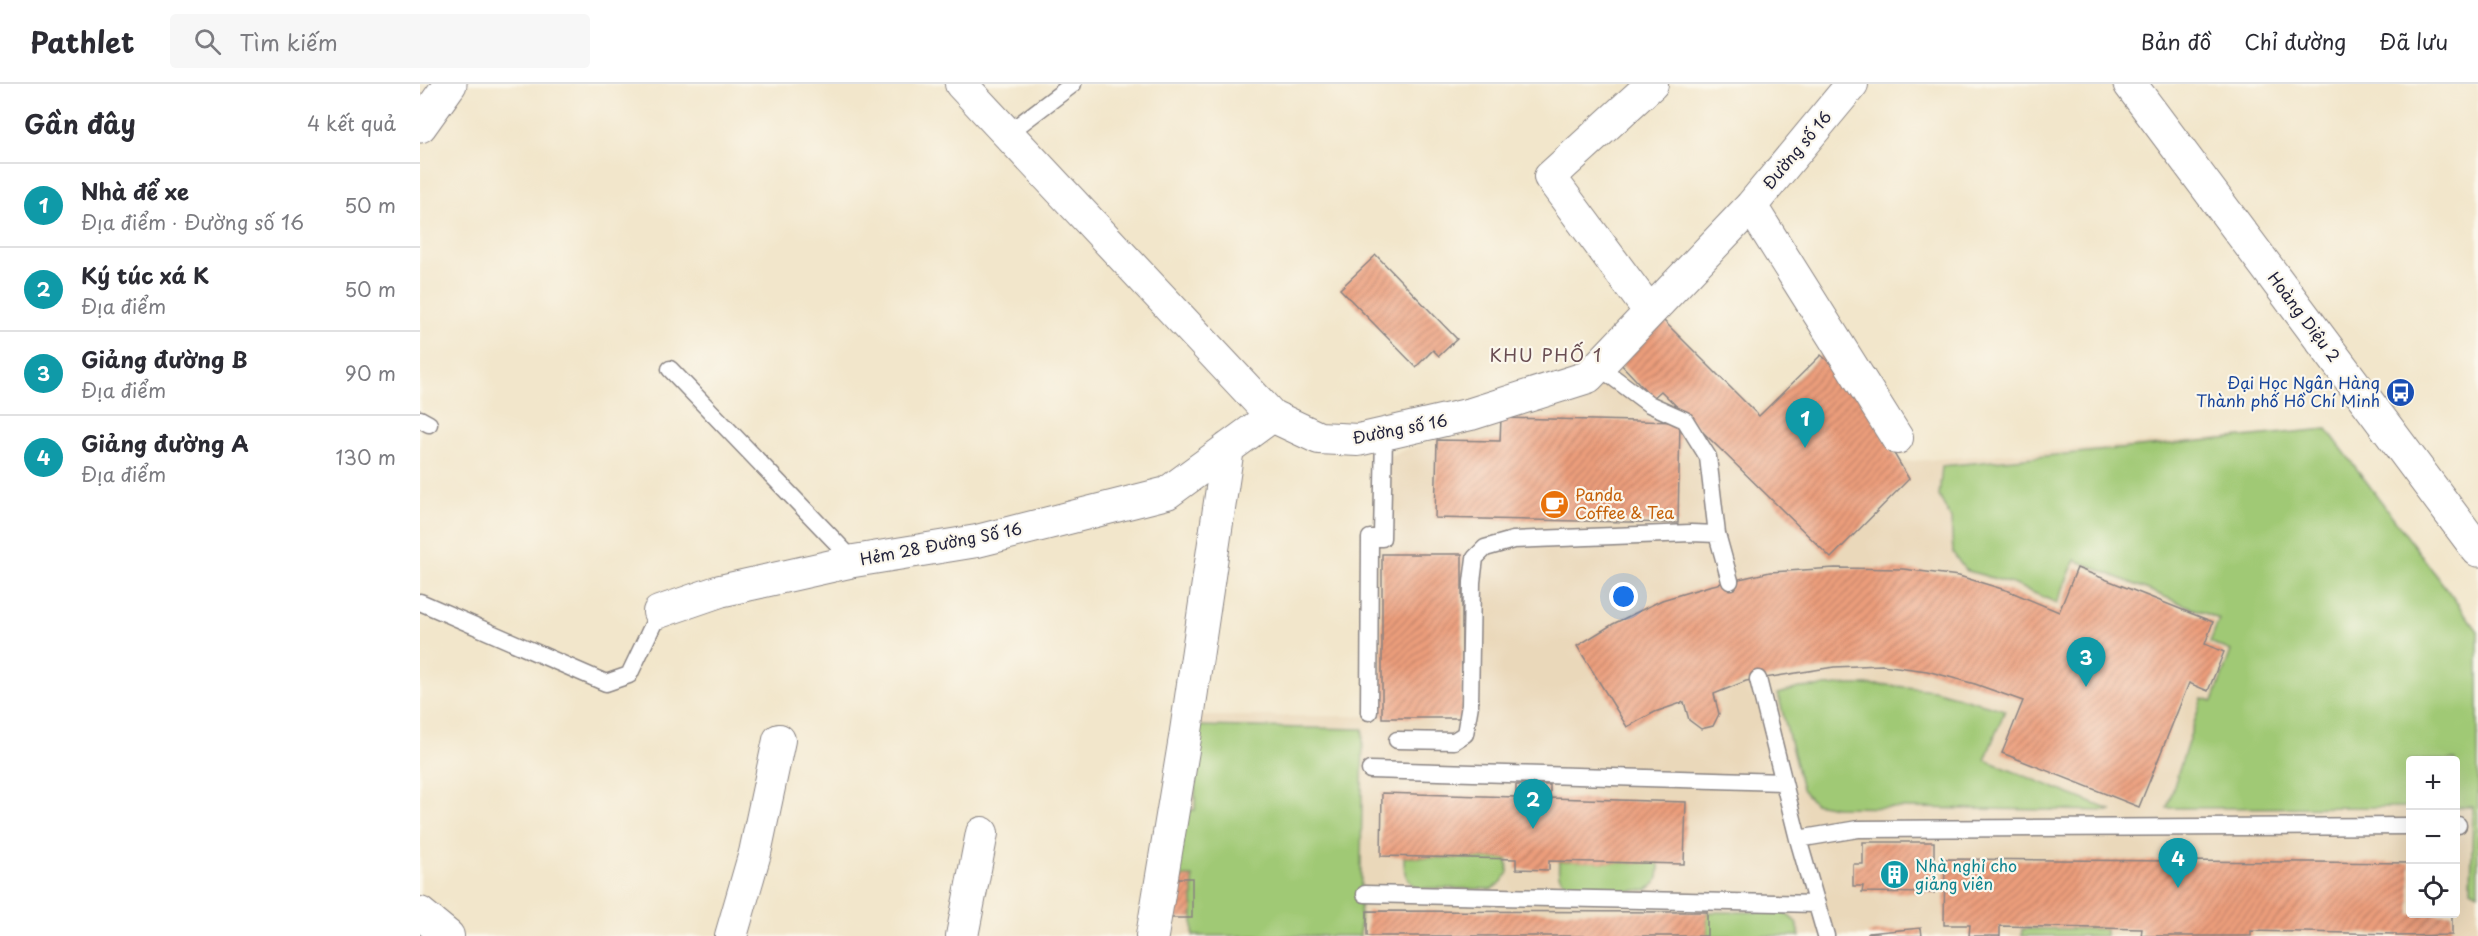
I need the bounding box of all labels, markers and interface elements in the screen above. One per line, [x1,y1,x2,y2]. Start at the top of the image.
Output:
search box [170,14,590,68]
text: Pathlet [30,20,134,63]
icon: search [191,25,224,58]
text: Tìm kiếm [239,25,338,58]
text: Bản đồ [2141,25,2211,57]
text: Chỉ đường [2244,25,2346,57]
text: Đã lưu [2379,25,2448,57]
text: Gần đây [24,104,136,143]
street label: Đường số 16 [1756,105,1836,194]
text: 4 kết quả [307,108,396,138]
text: Nhà để xe [81,174,189,207]
text: 1 [39,190,48,220]
text: 50 m [344,190,396,220]
text: Địa điểm · Đường số 16 [81,207,304,237]
text: Ký túc xá K [81,258,209,291]
street label: Hoàng Diệu 2 [2263,266,2347,366]
text: 2 [36,274,51,304]
text: 50 m [344,274,396,304]
text: Địa điểm [81,291,166,321]
district label: KHU PHỐ 1 [1489,341,1603,368]
text: Giảng đường B [81,342,248,375]
text: 3 [37,358,50,388]
text: 90 m [345,358,396,388]
place label: Đại Học Ngân Hàng Thành phố Hồ Chí Minh [2196,370,2380,412]
text: Địa điểm [81,375,166,405]
bus stop icon: Đại Học Ngân Hàng Thành phố Hồ Chí Minh [2385,376,2417,408]
pin: 1 [1786,398,1824,448]
street label: Đường số 16 [1350,407,1449,449]
text: Giảng đường A [81,426,249,459]
text: 4 [37,442,50,472]
text: 130 m [336,442,396,472]
text: Địa điểm [81,459,166,489]
place label: Panda Coffee & Tea [1575,482,1674,524]
cafe icon: Panda Coffee & Tea [1538,488,1570,520]
street label: Hẻm 28 Đường Số 16 [858,516,1024,570]
your location [1609,582,1638,611]
pin: 3 [2066,638,2106,687]
map controls [2406,756,2460,918]
button: + [2406,756,2460,810]
pin: 2 [1514,780,1552,829]
button: − [2406,810,2460,864]
pin: 4 [2158,838,2198,888]
place label: Nhà nghỉ cho giảng viên [1915,853,2017,895]
building icon: Nhà nghỉ cho giảng viên [1878,859,1910,891]
button: locate [2406,864,2460,918]

